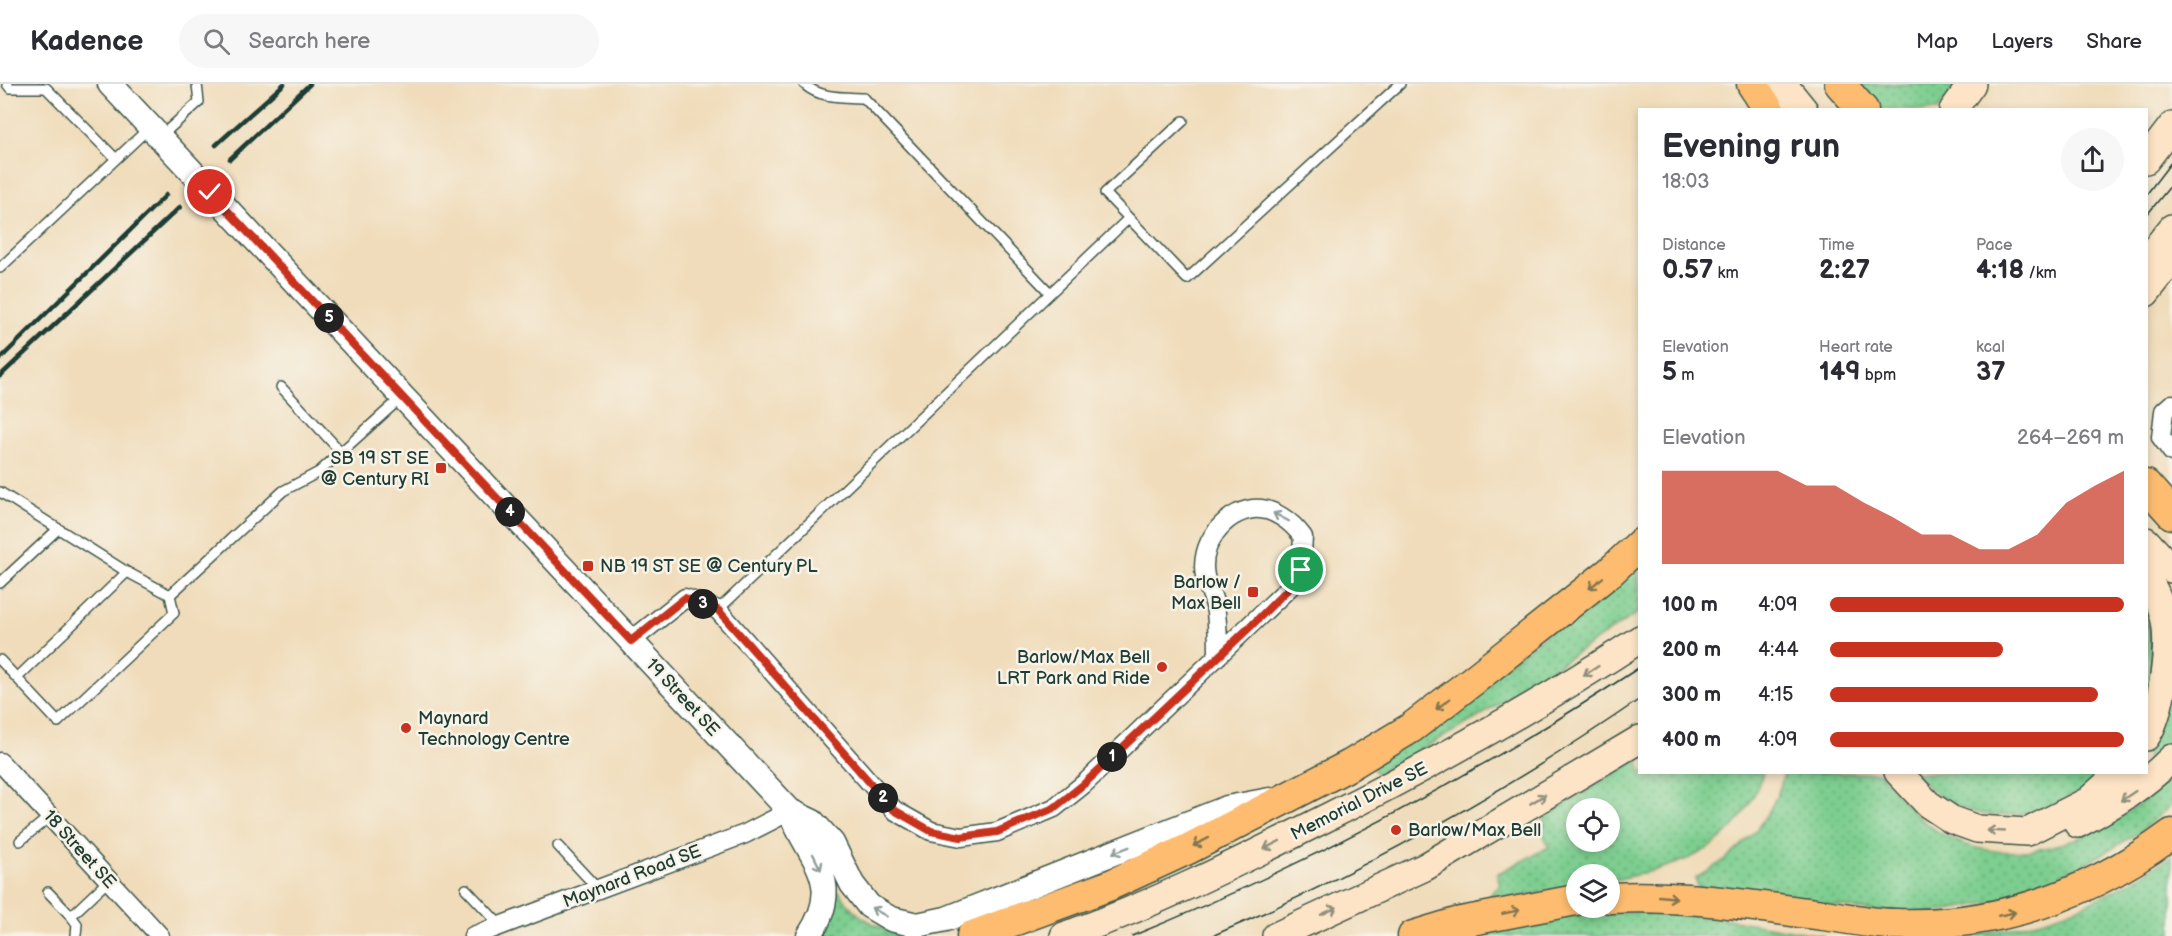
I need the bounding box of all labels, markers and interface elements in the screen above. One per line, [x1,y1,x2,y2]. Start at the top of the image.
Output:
search box [179,14,599,68]
text: Kadence [30,25,143,58]
icon: search [200,25,233,58]
text: Search here [248,28,370,55]
text: Map [1916,29,1958,54]
text: Layers [1991,29,2053,54]
text: Share [2086,29,2142,54]
text: Evening run [1662,127,1840,167]
button: share [2061,128,2124,191]
pin [184,166,235,217]
text: 18:03 [1662,170,1710,194]
icon: check [193,175,226,208]
text: Distance [1662,236,1726,255]
text: Time [1819,236,1854,255]
text: Pace [1976,236,2012,255]
text: 0.57 [1662,255,1713,286]
text: 2:27 [1819,255,1870,286]
text: 4:18 [1976,255,2024,286]
text: km [1713,264,1739,283]
text: /km [2024,264,2057,283]
pin: 5 [314,303,344,333]
text: 5 [324,308,334,327]
text: Elevation [1662,338,1729,357]
text: Heart rate [1819,338,1893,357]
text: kcal [1976,338,2005,357]
text: 5 [1662,357,1677,388]
text: 149 [1819,357,1861,388]
text: 37 [1976,357,2006,388]
text: m [1677,366,1695,385]
text: bpm [1861,366,1896,385]
text: Elevation [1662,426,1745,450]
text: 264–269 m [2017,426,2124,450]
place label: SB 19 ST SE @ Century RI [321,448,429,490]
marker: SB 19 ST SE @ Century RI [434,461,448,475]
pin: 4 [495,497,525,527]
text: 4 [505,502,515,521]
one-way arrow [1272,511,1290,523]
pin [1275,544,1326,595]
icon: arrive [1284,553,1317,586]
place label: NB 19 ST SE @ Century PL [600,556,818,577]
marker: NB 19 ST SE @ Century PL [581,559,595,573]
place label: Barlow / Max Bell [1171,572,1241,614]
one-way arrow [1589,576,1604,590]
marker: Barlow / Max Bell [1246,585,1260,599]
pin: 3 [688,589,718,619]
text: 100 m [1662,593,1718,617]
text: 4:09 [1758,593,1798,617]
text: 3 [698,594,708,613]
text: 200 m [1662,638,1721,662]
text: 4:44 [1758,638,1799,662]
place label: Barlow/Max Bell LRT Park and Ride [997,647,1150,689]
street label: 19 Street SE [641,654,724,741]
marker: Barlow/Max Bell LRT Park and Ride [1155,660,1169,674]
one-way arrow [1582,665,1599,678]
text: 300 m [1662,683,1721,707]
text: 4:15 [1758,683,1793,707]
one-way arrow [1435,697,1451,710]
place label: Maynard Technology Centre [418,708,570,750]
marker: Maynard Technology Centre [399,721,413,735]
text: 400 m [1662,728,1721,752]
text: 4:09 [1758,728,1798,752]
pin: 1 [1097,742,1127,772]
text: 1 [1109,747,1115,766]
street label: Memorial Drive SE [1287,758,1431,845]
pin: 2 [868,783,898,813]
text: 2 [878,788,888,807]
one-way arrow [2120,790,2136,802]
one-way arrow [1529,793,1546,805]
map controls [1566,798,1620,918]
button: locate [1566,798,1620,852]
street label: 18 Street SE [39,806,121,893]
place label: Barlow/Max Bell [1408,820,1541,841]
marker: Barlow/Max Bell [1389,823,1403,837]
one-way arrow [1987,825,2007,836]
one-way arrow [1193,837,1211,849]
street label: Maynard Road SE [560,840,704,912]
one-way arrow [1264,840,1282,852]
one-way arrow [1112,845,1130,856]
one-way arrow [812,853,824,871]
button: layers [1566,864,1620,918]
one-way arrow [1657,892,1677,903]
one-way arrow [1320,905,1338,917]
one-way arrow [1501,905,1520,917]
one-way arrow [871,906,888,918]
one-way arrow [1997,908,2017,919]

